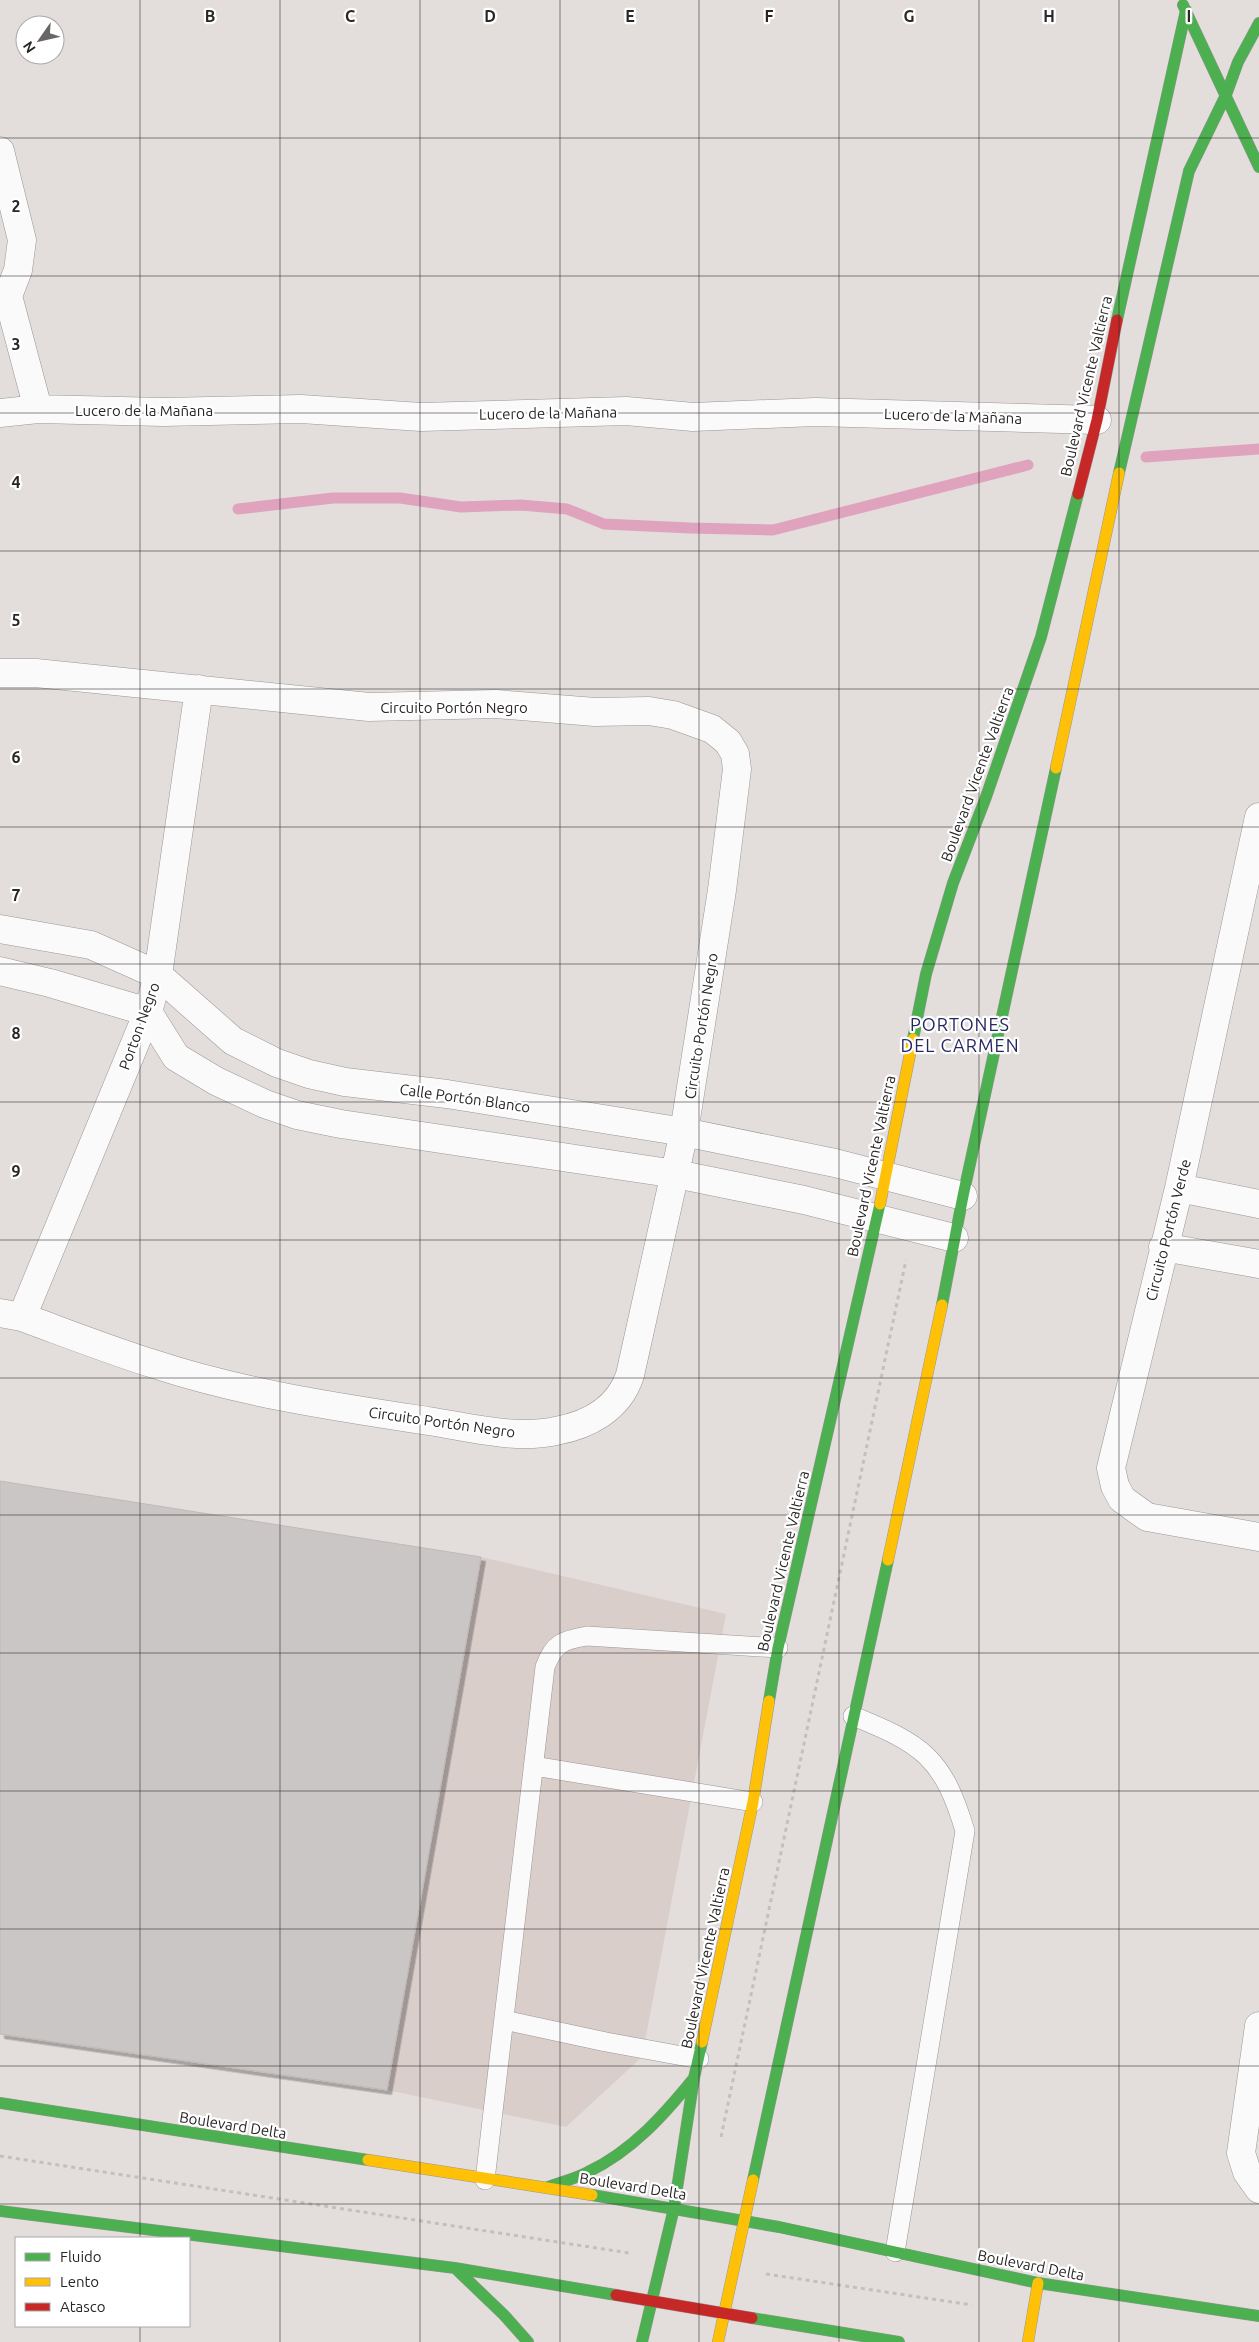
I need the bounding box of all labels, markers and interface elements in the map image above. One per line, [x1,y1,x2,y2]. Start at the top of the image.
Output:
text: B [205,7,215,25]
text: C [345,7,355,25]
text: D [484,7,496,25]
text: E [625,7,635,25]
text: F [765,7,774,25]
text: G [903,7,915,25]
text: H [1043,7,1055,25]
text: I [1187,7,1191,25]
north arrow [15,15,65,65]
text: N [20,38,39,56]
text: 2 [11,197,21,215]
street label: Boulevard Vicente Valtierra [1057,294,1115,478]
text: 3 [11,335,21,353]
street label: Lucero de la Mañana [75,402,213,419]
street label: Lucero de la Mañana [479,403,617,423]
street label: Lucero de la Mañana [884,405,1022,427]
text: 4 [11,473,21,491]
text: 5 [11,611,21,629]
street label: Boulevard Vicente Valtierra [937,684,1017,864]
street label: Circuito Portón Negro [380,699,528,716]
text: 6 [11,748,21,766]
text: 7 [11,886,21,904]
street label: Circuito Portón Negro [681,952,721,1100]
street label: Porton Negro [115,980,163,1072]
district label: PORTONES DEL CARMEN [900,1014,1020,1055]
text: 8 [11,1024,21,1042]
street label: Boulevard Vicente Valtierra [843,1074,899,1258]
street label: Calle Portón Blanco [399,1080,531,1116]
street label: Circuito Portón Verde [1142,1157,1194,1303]
text: 9 [11,1162,21,1180]
street label: Circuito Portón Negro [368,1403,516,1441]
street label: Boulevard Vicente Valtierra [754,1469,812,1653]
street label: Boulevard Vicente Valtierra [677,1866,733,2050]
street label: Boulevard Delta [178,2108,288,2142]
street label: Boulevard Delta [578,2169,688,2203]
legend [15,2237,190,2327]
street label: Boulevard Delta [976,2246,1086,2284]
text: Fluido [60,2248,102,2265]
text: Lento [60,2273,99,2290]
text: Atasco [60,2298,106,2315]

